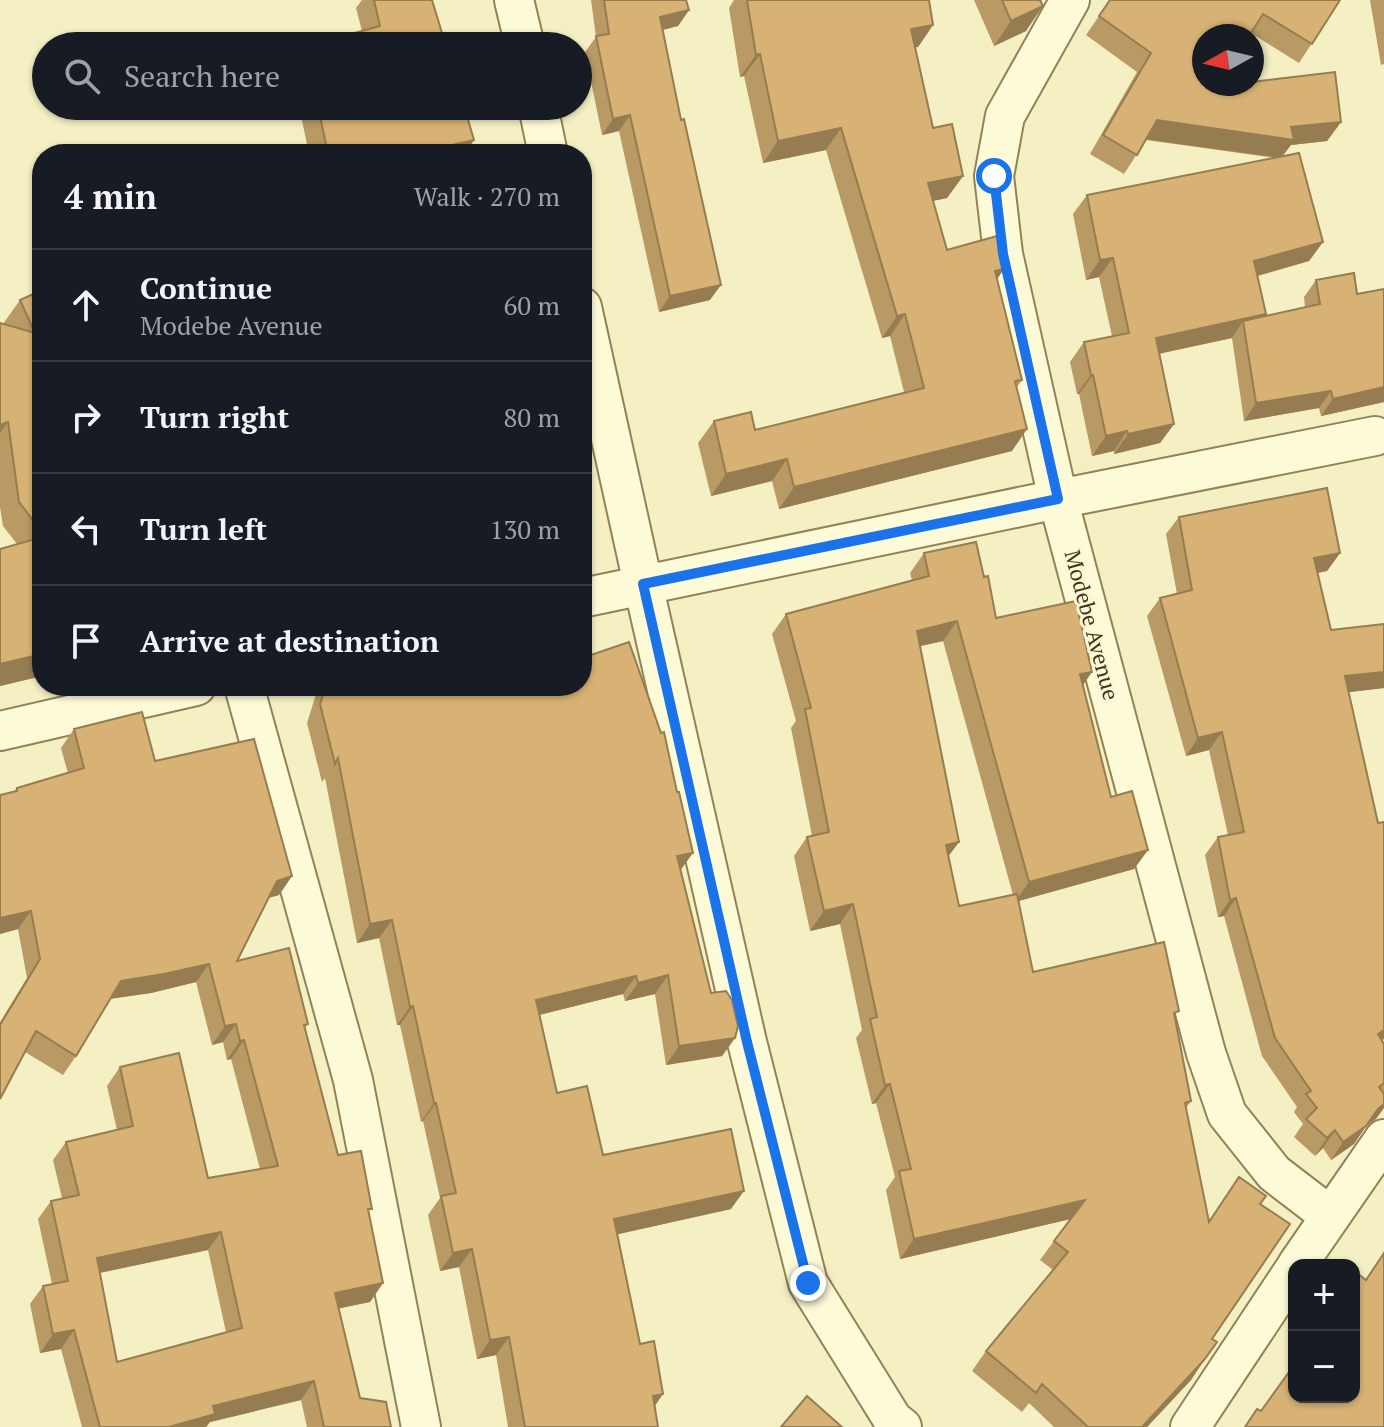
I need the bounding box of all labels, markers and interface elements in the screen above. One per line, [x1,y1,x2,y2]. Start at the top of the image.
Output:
north arrow [1192,24,1264,96]
search box [32,32,592,120]
icon: search [60,54,104,98]
text: Search here [124,56,280,96]
route start [976,158,1012,194]
text: 4 min [64,174,157,219]
text: Walk · 270 m [414,179,560,213]
text: Continue [140,268,272,308]
icon: ahead [64,283,108,327]
text: 60 m [504,288,560,322]
text: Modebe Avenue [140,308,323,342]
icon: right [64,395,108,439]
text: Turn right [140,397,289,437]
text: 80 m [504,400,560,434]
icon: left [64,507,108,551]
text: Turn left [140,509,267,549]
text: 130 m [490,512,560,546]
street label: Modebe Avenue [1058,546,1126,703]
icon: arrive [64,619,108,663]
text: Arrive at destination [140,621,439,661]
map controls [1288,1259,1360,1403]
button: + [1288,1259,1360,1331]
route end [790,1265,826,1301]
button: − [1288,1331,1360,1403]

